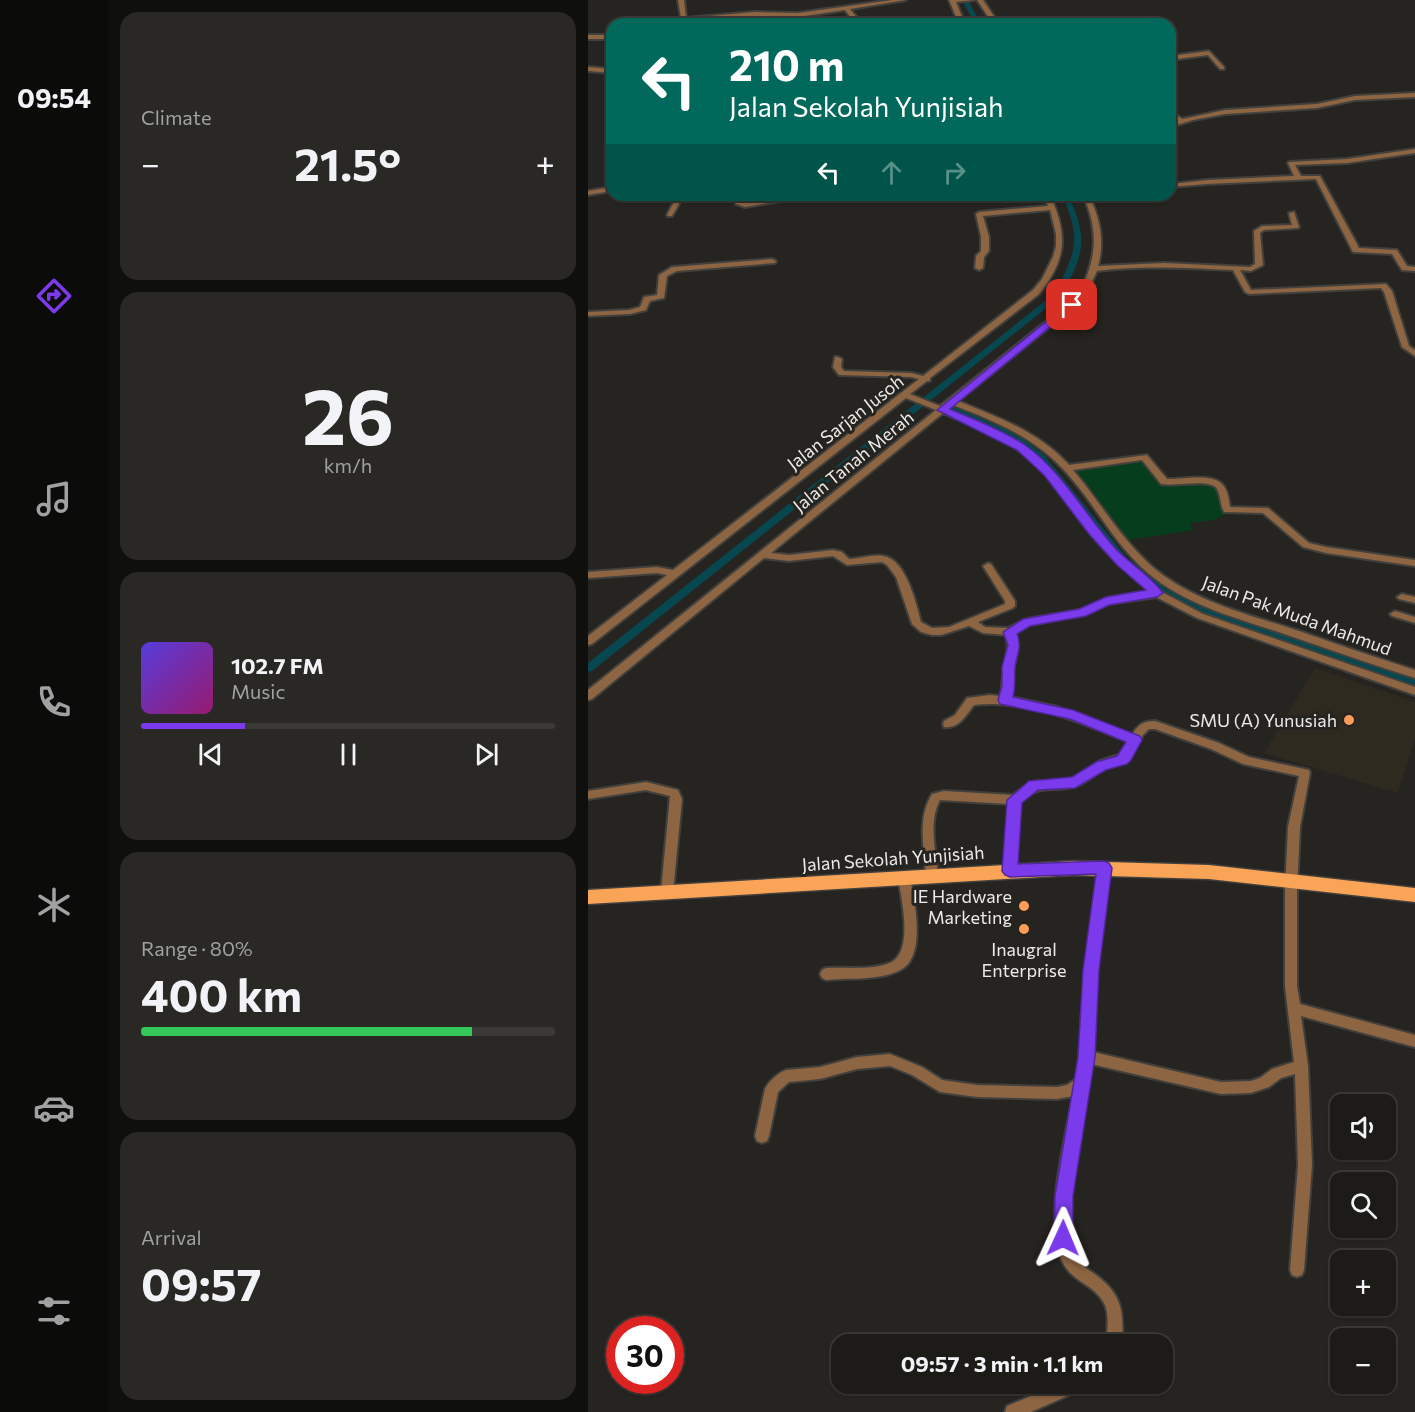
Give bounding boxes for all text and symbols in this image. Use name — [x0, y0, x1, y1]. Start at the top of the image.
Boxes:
text: 210 m — [729, 38, 844, 90]
icon: left — [630, 42, 708, 120]
text: 09:54 — [17, 81, 91, 114]
text: Jalan Sekolah Yunjisiah — [729, 90, 1004, 123]
text: Climate — [141, 105, 211, 129]
text: 21.5° — [294, 135, 401, 190]
text: − — [141, 142, 160, 183]
text: + — [536, 142, 555, 183]
icon: left — [812, 156, 845, 189]
icon: ahead — [875, 156, 908, 189]
icon: right — [938, 156, 971, 189]
icon: directions — [33, 275, 75, 317]
pin — [1046, 279, 1097, 330]
icon: arrive — [1055, 288, 1088, 321]
text: 26 — [302, 366, 394, 461]
street label: Jalan Sarjan Jusoh — [782, 370, 908, 474]
street label: Jalan Tanah Merah — [788, 406, 918, 516]
text: km/h — [324, 453, 372, 477]
icon: music — [33, 478, 75, 520]
street label: Jalan Pak Muda Mahmud — [1199, 571, 1395, 659]
text: 102.7 FM — [231, 652, 324, 679]
text: Music — [231, 679, 285, 703]
icon: phone — [33, 681, 75, 723]
place label: SMU (A) Yunusiah — [1190, 709, 1337, 731]
marker: SMU (A) Yunusiah — [1342, 713, 1356, 727]
icon: previous — [194, 738, 227, 771]
icon: pause — [332, 738, 365, 771]
icon: next — [470, 738, 503, 771]
street label: Jalan Sekolah Yunjisiah — [801, 841, 985, 875]
icon: climate — [33, 884, 75, 926]
place label: IE Hardware Marketing — [913, 885, 1012, 928]
marker: IE Hardware Marketing — [1017, 899, 1031, 913]
marker: Inaugral Enterprise — [1017, 922, 1031, 936]
text: Range · 80% — [141, 936, 253, 960]
place label: Inaugral Enterprise — [981, 938, 1067, 981]
text: 400 km — [141, 966, 302, 1021]
icon: car — [33, 1087, 75, 1129]
map controls — [1330, 1094, 1396, 1394]
button: sound — [1330, 1094, 1396, 1160]
button: search — [1330, 1172, 1396, 1238]
position arrow — [1031, 1206, 1095, 1270]
text: Arrival — [141, 1225, 202, 1249]
button: + — [1330, 1250, 1396, 1316]
text: 09:57 — [141, 1255, 262, 1310]
icon: filters — [33, 1290, 75, 1332]
speed limit sign: 30 — [606, 1316, 684, 1394]
button: − — [1330, 1328, 1396, 1394]
text: 09:57 · 3 min · 1.1 km — [901, 1350, 1103, 1377]

